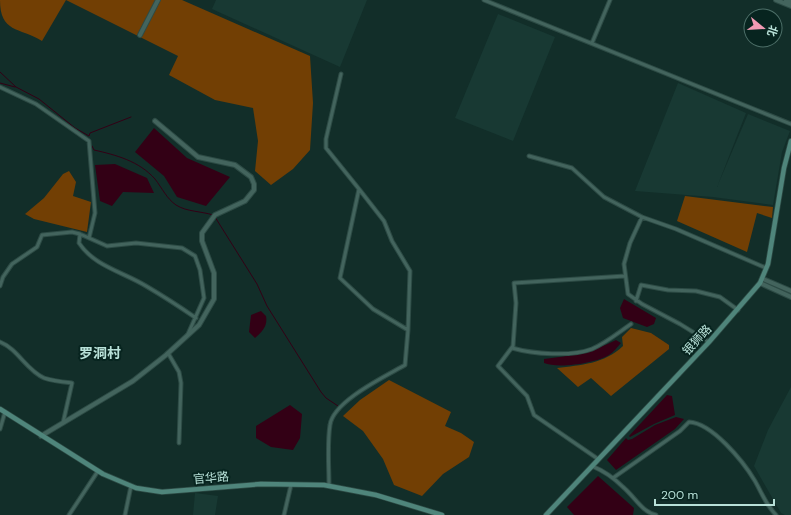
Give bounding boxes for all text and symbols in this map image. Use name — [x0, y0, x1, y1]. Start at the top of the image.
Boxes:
north arrow — [743, 8, 783, 48]
text: 北 — [764, 24, 781, 38]
street label: 银狮路 — [679, 321, 715, 359]
district label: 罗洞村 — [79, 344, 121, 362]
street label: 官华路 — [192, 468, 230, 488]
scale bar — [655, 481, 774, 507]
text: 200 m — [661, 487, 698, 503]

